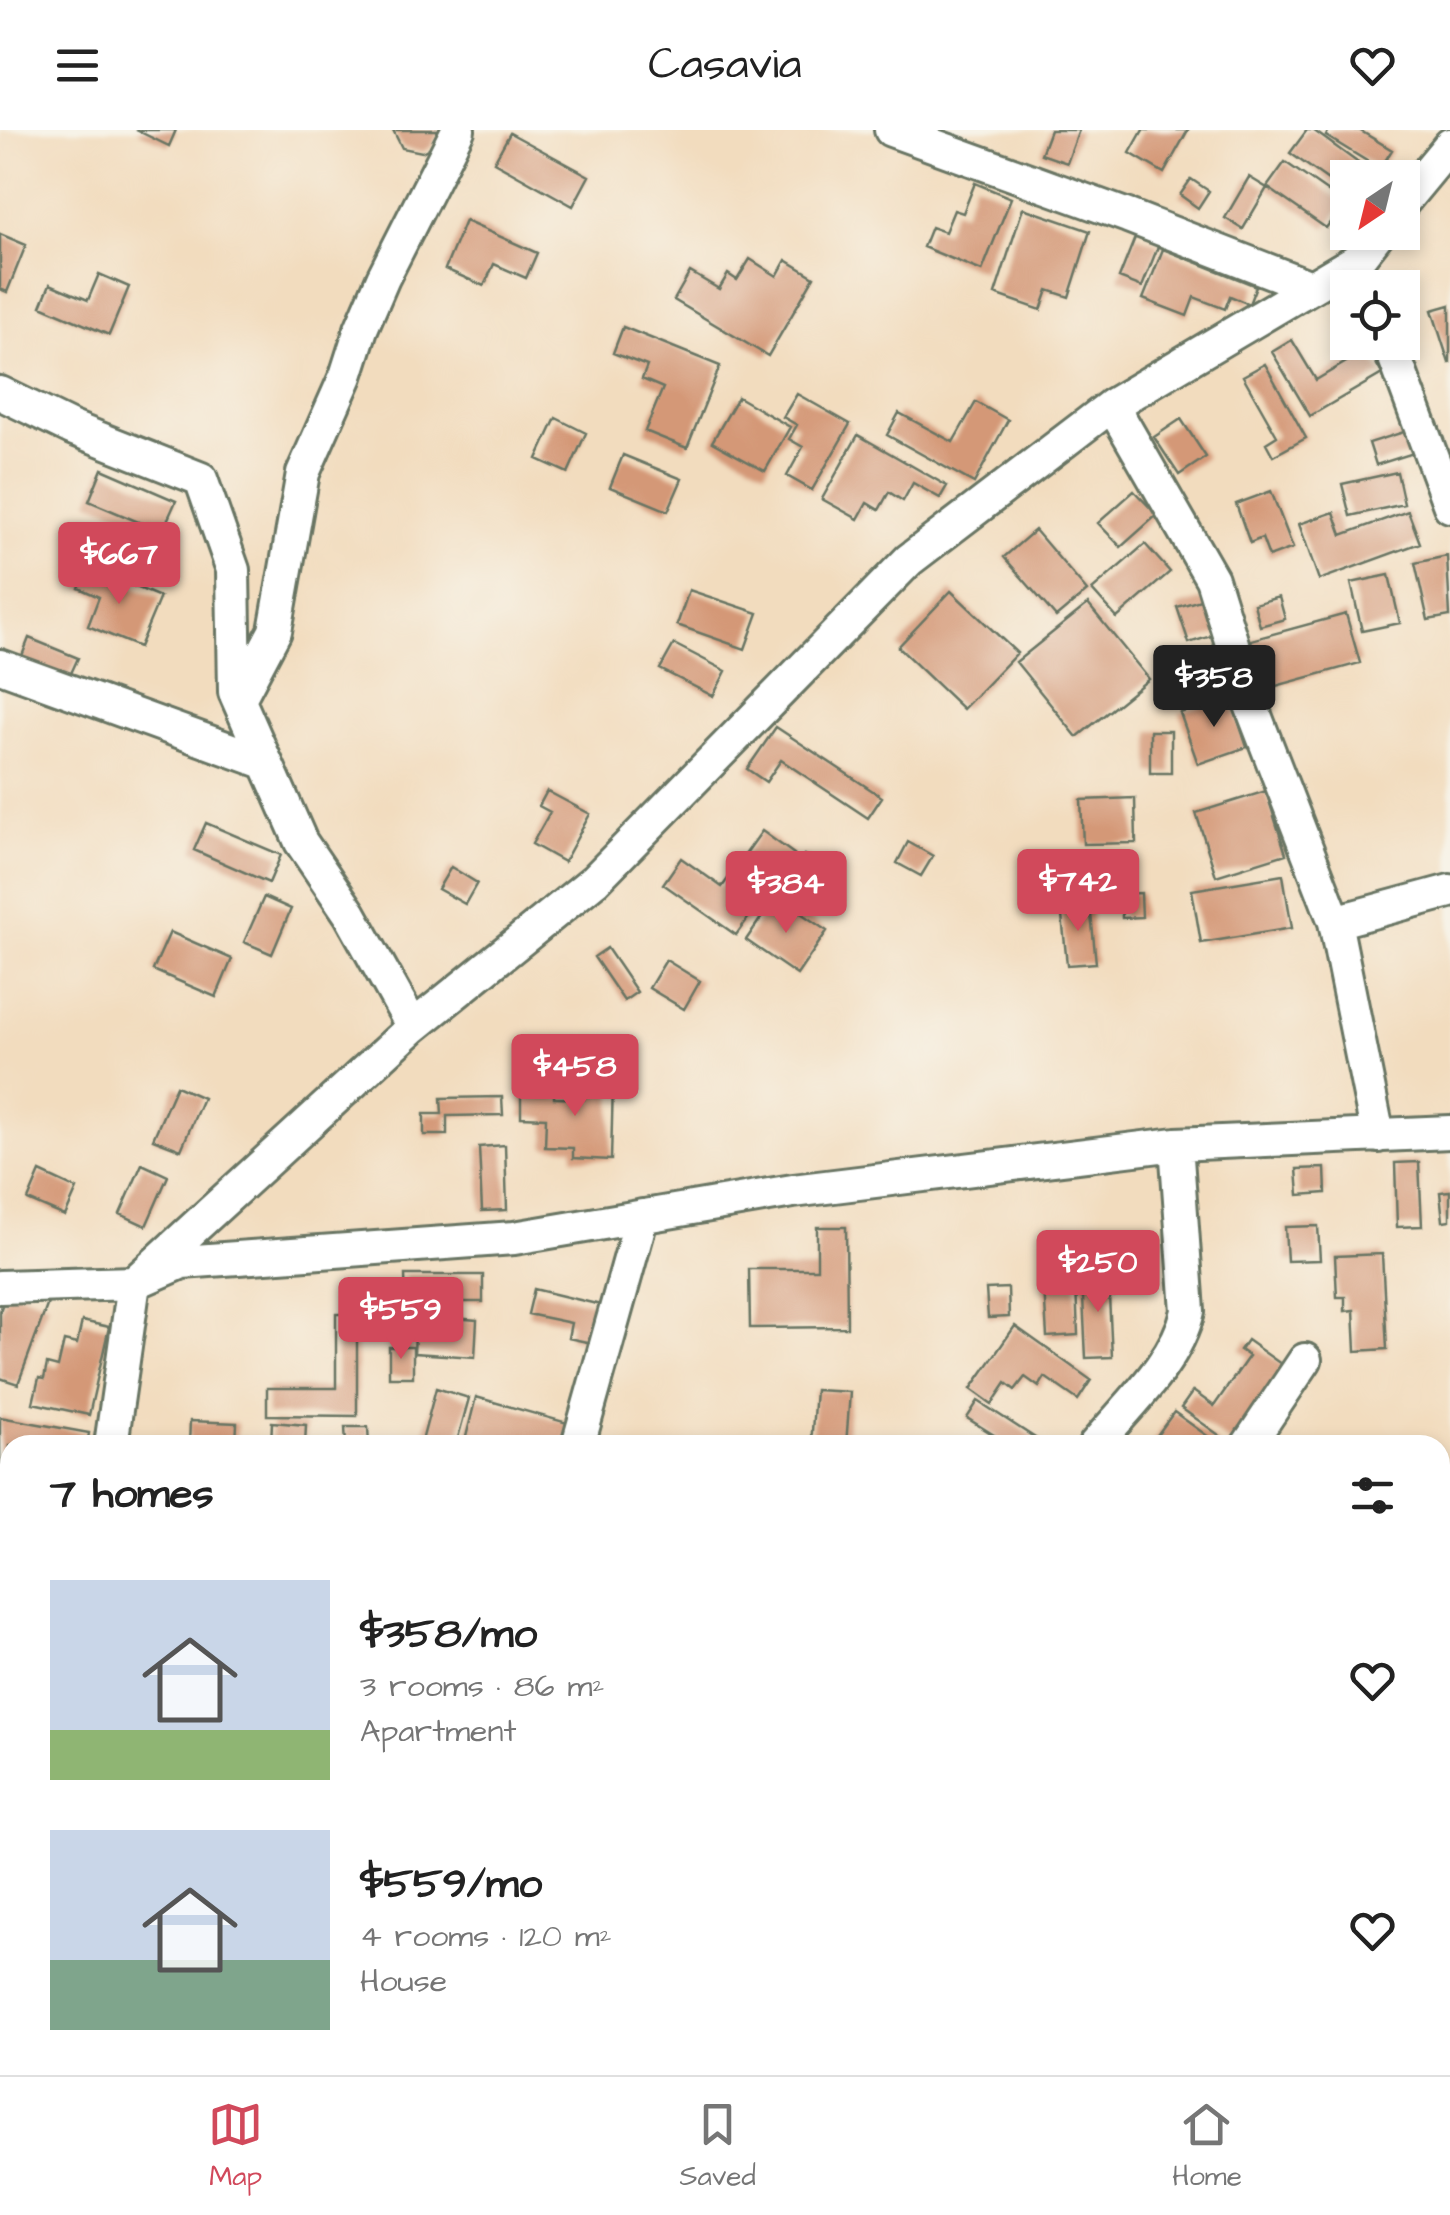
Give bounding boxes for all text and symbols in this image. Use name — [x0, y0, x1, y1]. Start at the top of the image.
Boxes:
text: Casavia — [648, 34, 802, 96]
icon: menu — [50, 38, 105, 93]
icon: heart — [1345, 38, 1400, 93]
north arrow — [1330, 160, 1420, 250]
map controls — [1330, 160, 1420, 360]
button: locate — [1330, 270, 1420, 360]
pin: $667 — [60, 522, 178, 607]
text: $667 — [80, 532, 158, 577]
pin: $358 — [1155, 645, 1273, 730]
text: $358 — [1175, 655, 1253, 700]
pin: $742 — [1019, 849, 1137, 934]
pin: $384 — [727, 851, 845, 936]
text: $742 — [1039, 859, 1117, 904]
text: $384 — [748, 861, 824, 906]
pin: $458 — [516, 1034, 634, 1119]
text: $458 — [534, 1044, 617, 1089]
pin: $250 — [1039, 1230, 1157, 1315]
text: $250 — [1059, 1240, 1137, 1285]
pin: $559 — [342, 1277, 460, 1362]
text: $559 — [360, 1287, 442, 1332]
text: 7 homes — [50, 1466, 214, 1524]
icon: filters — [1345, 1468, 1400, 1523]
text: $358/mo — [360, 1606, 537, 1664]
icon: home — [130, 1620, 250, 1740]
icon: heart — [1345, 1653, 1400, 1708]
text: 3 rooms · 86 m² — [360, 1664, 604, 1709]
text: Apartment — [360, 1709, 516, 1754]
text: $559/mo — [360, 1856, 542, 1914]
icon: home — [130, 1870, 250, 1990]
icon: heart — [1345, 1903, 1400, 1958]
text: 4 rooms · 120 m² — [360, 1914, 612, 1959]
text: House — [360, 1959, 447, 2004]
tab: Map — [208, 2097, 263, 2196]
tab: Saved — [680, 2097, 756, 2196]
tab: Home — [1172, 2097, 1242, 2196]

